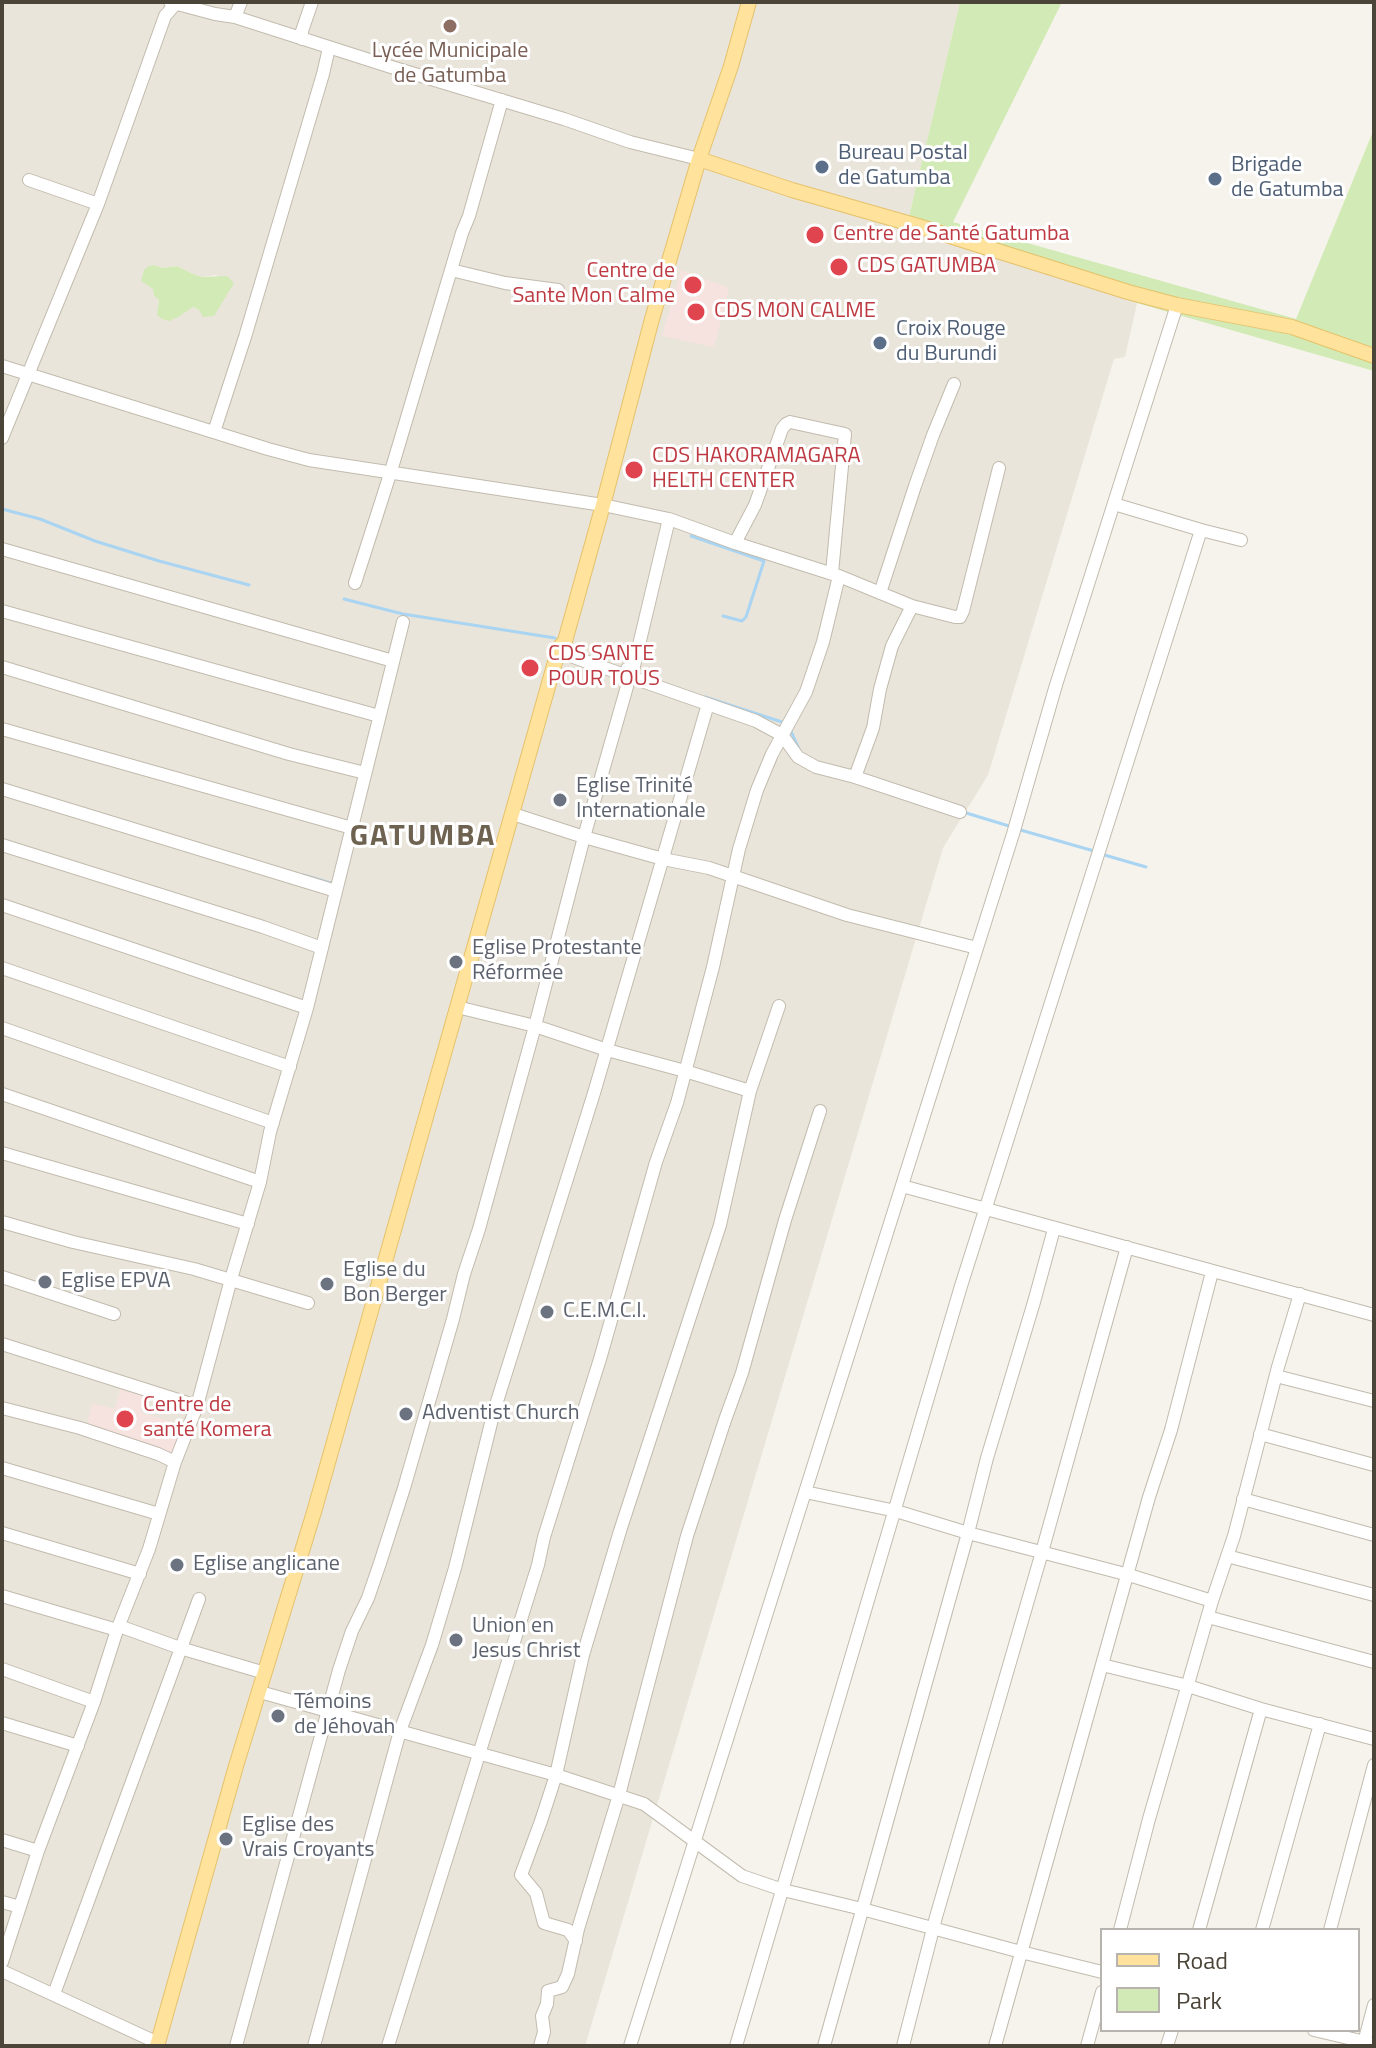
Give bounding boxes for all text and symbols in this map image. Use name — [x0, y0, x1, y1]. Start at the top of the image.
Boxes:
marker: Lycée Municipale de Gatumba — [441, 17, 459, 35]
place label: Lycée Municipale de Gatumba — [372, 39, 528, 90]
place label: Bureau Postal de Gatumba — [838, 141, 968, 192]
place label: Brigade de Gatumba — [1231, 153, 1344, 204]
marker: Bureau Postal de Gatumba — [813, 158, 831, 176]
marker: Brigade de Gatumba — [1206, 170, 1224, 188]
place label: Centre de Santé Gatumba — [833, 222, 1070, 248]
marker: Centre de Santé Gatumba — [804, 224, 826, 246]
place label: CDS GATUMBA — [857, 254, 996, 280]
marker: CDS GATUMBA — [828, 256, 850, 278]
place label: Centre de Sante Mon Calme — [512, 259, 675, 310]
marker: Centre de Sante Mon Calme — [682, 274, 704, 296]
place label: CDS MON CALME — [714, 299, 876, 325]
marker: CDS MON CALME — [685, 301, 707, 323]
place label: Croix Rouge du Burundi — [896, 317, 1006, 368]
marker: Croix Rouge du Burundi — [871, 334, 889, 352]
place label: CDS HAKORAMAGARA HELTH CENTER — [652, 444, 861, 496]
marker: CDS HAKORAMAGARA HELTH CENTER — [623, 459, 645, 481]
place label: CDS SANTE POUR TOUS — [548, 642, 660, 694]
marker: CDS SANTE POUR TOUS — [519, 657, 541, 679]
place label: Eglise Trinité Internationale — [576, 774, 706, 826]
marker: Eglise Trinité Internationale — [551, 791, 569, 809]
district label: GATUMBA — [350, 820, 496, 856]
place label: Eglise Protestante Réformée — [472, 936, 642, 988]
marker: Eglise Protestante Réformée — [447, 953, 465, 971]
place label: Eglise du Bon Berger — [343, 1258, 447, 1310]
place label: Eglise EPVA — [61, 1269, 171, 1295]
marker: Eglise EPVA — [36, 1273, 54, 1291]
marker: Eglise du Bon Berger — [318, 1275, 336, 1293]
place label: C.E.M.C.I. — [563, 1299, 647, 1325]
marker: C.E.M.C.I. — [538, 1303, 556, 1321]
place label: Centre de santé Komera — [143, 1393, 272, 1444]
place label: Adventist Church — [422, 1401, 579, 1427]
marker: Adventist Church — [397, 1405, 415, 1423]
marker: Centre de santé Komera — [114, 1408, 136, 1430]
place label: Eglise anglicane — [193, 1552, 340, 1578]
marker: Eglise anglicane — [168, 1556, 186, 1574]
place label: Union en Jesus Christ — [472, 1614, 581, 1666]
marker: Union en Jesus Christ — [447, 1631, 465, 1649]
place label: Témoins de Jéhovah — [294, 1690, 395, 1742]
marker: Témoins de Jéhovah — [269, 1707, 287, 1725]
place label: Eglise des Vrais Croyants — [242, 1813, 375, 1864]
marker: Eglise des Vrais Croyants — [217, 1830, 235, 1848]
legend — [1100, 1928, 1360, 2032]
text: Road — [1176, 1942, 1228, 1978]
text: Park — [1176, 1982, 1222, 2018]

